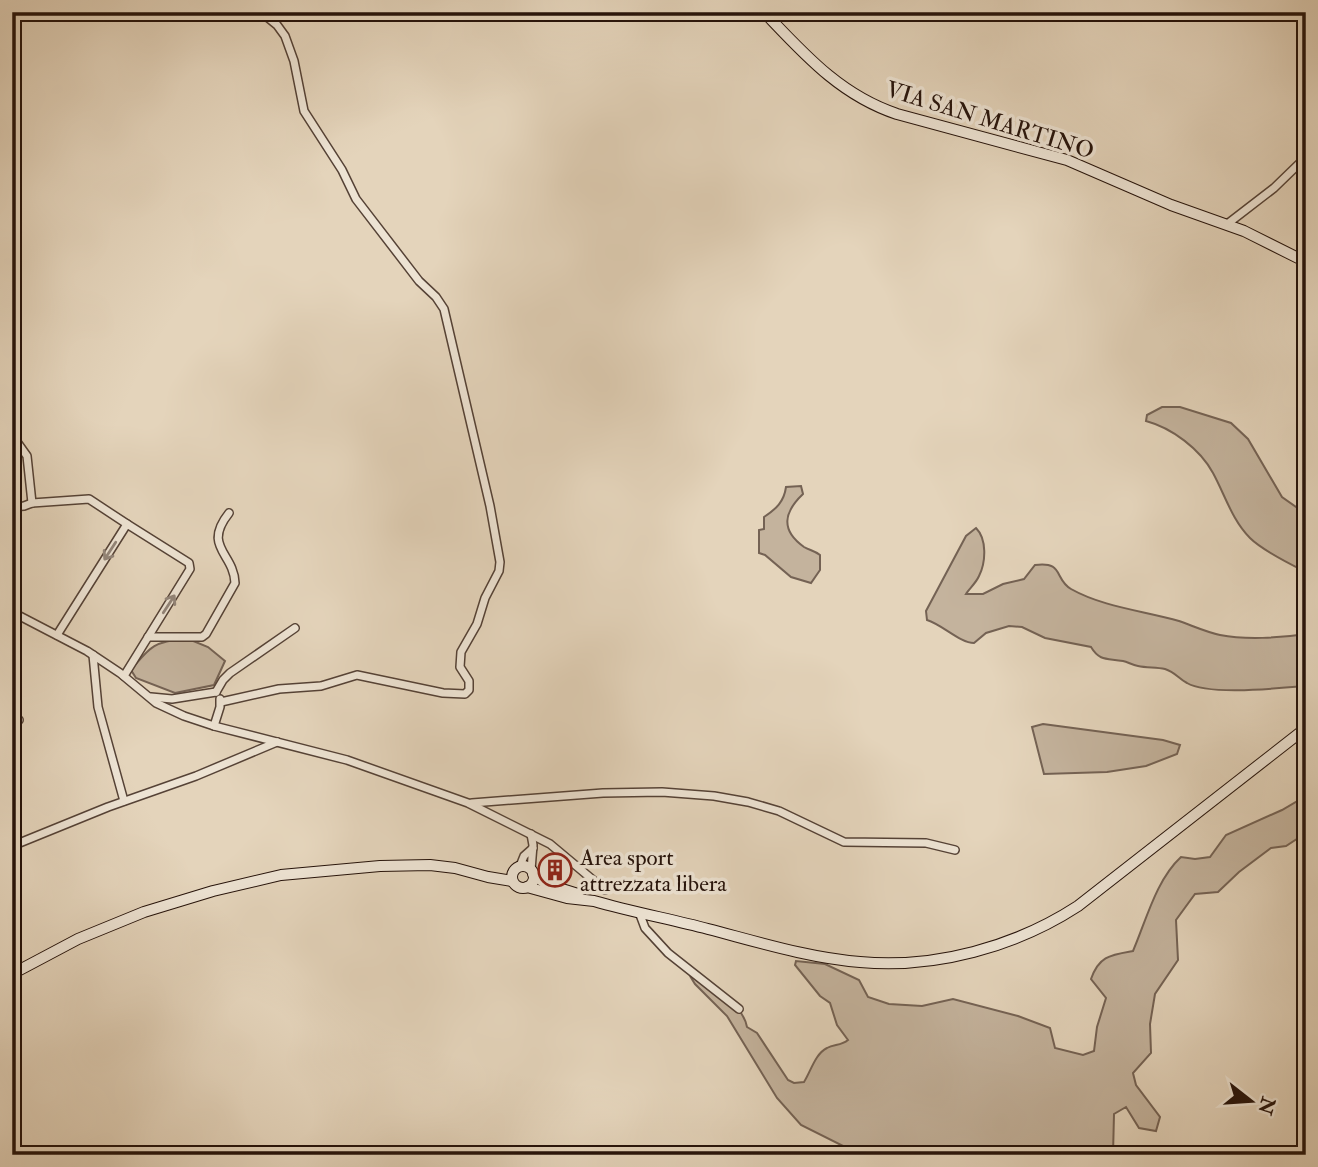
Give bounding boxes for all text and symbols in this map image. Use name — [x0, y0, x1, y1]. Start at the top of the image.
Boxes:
street label: VIA SAN MARTINO — [882, 75, 1098, 165]
one-way arrow — [102, 540, 116, 560]
one-way arrow — [162, 595, 176, 615]
place label: Area sport attrezzata libera — [579, 843, 727, 898]
building icon: Area sport attrezzata libera — [536, 851, 574, 889]
north arrow — [1216, 1066, 1286, 1136]
text: N — [1252, 1093, 1281, 1118]

